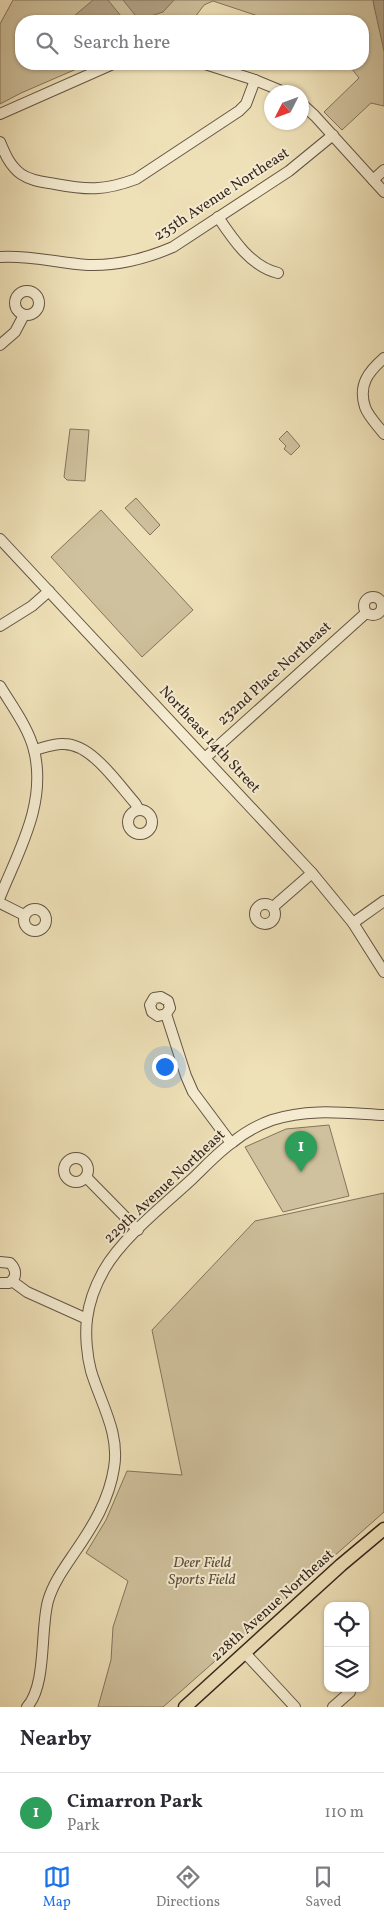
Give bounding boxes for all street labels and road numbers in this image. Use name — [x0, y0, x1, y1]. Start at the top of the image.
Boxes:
street label: 235th Avenue Northeast — [150, 143, 294, 247]
street label: 232nd Place Northeast — [213, 617, 337, 731]
street label: Northeast 14th Street — [154, 682, 264, 798]
street label: 229th Avenue Northeast — [100, 1125, 230, 1249]
street label: 228th Avenue Northeast — [207, 1545, 339, 1667]

